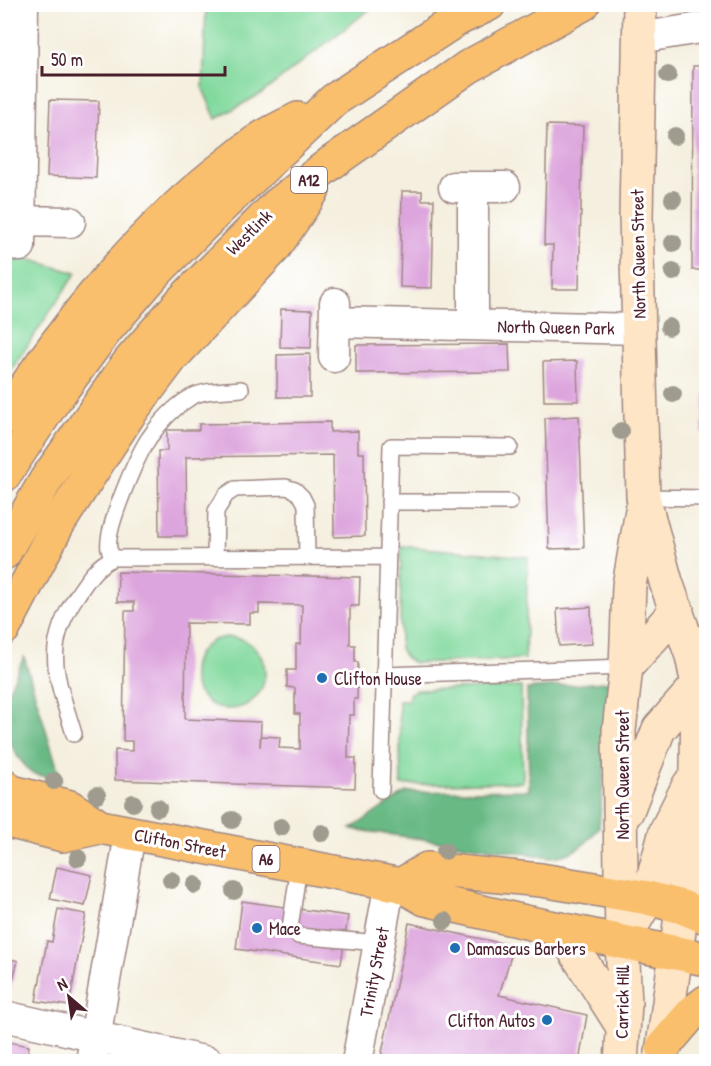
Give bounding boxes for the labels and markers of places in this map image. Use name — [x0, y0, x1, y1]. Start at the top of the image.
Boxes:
place label: Clifton House — [334, 666, 422, 691]
marker: Clifton House — [315, 671, 329, 685]
place label: Mace — [269, 916, 301, 941]
marker: Mace — [250, 921, 264, 935]
place label: Damascus Barbers — [467, 936, 586, 961]
marker: Damascus Barbers — [448, 941, 462, 955]
place label: Clifton Autos — [448, 1008, 535, 1033]
marker: Clifton Autos — [540, 1013, 554, 1027]

